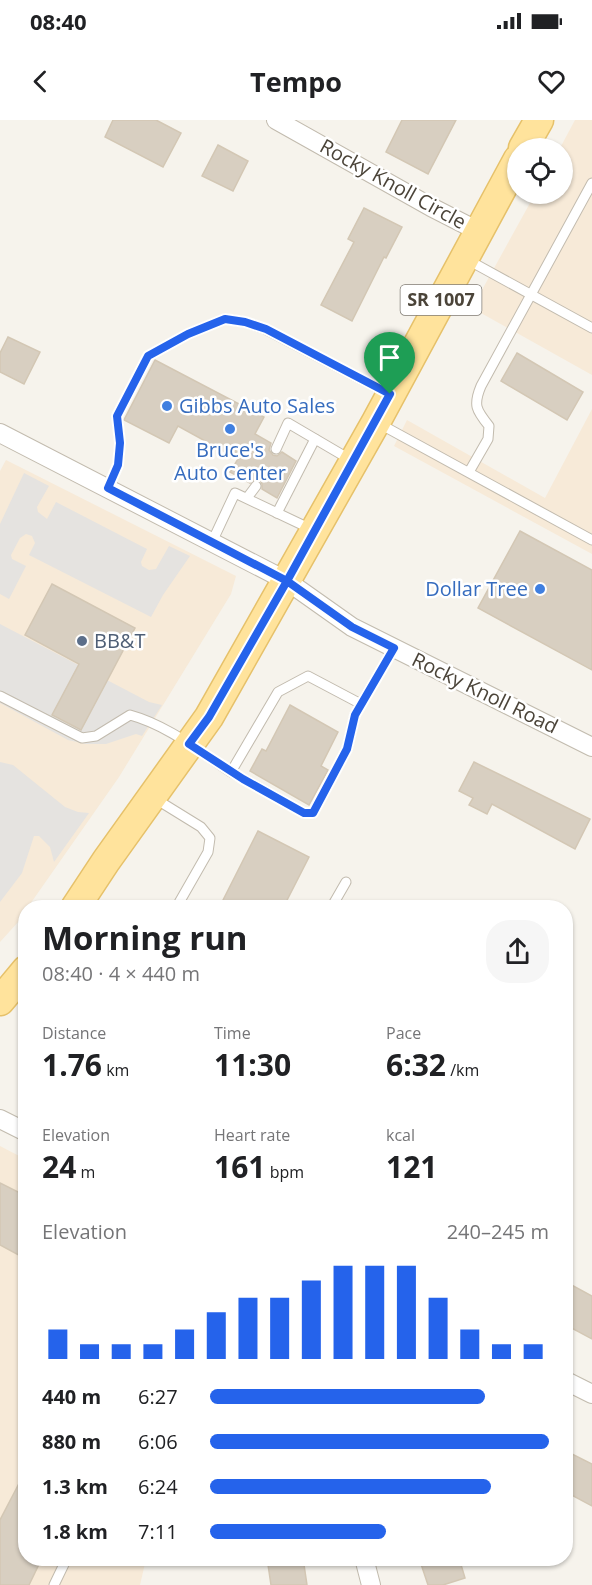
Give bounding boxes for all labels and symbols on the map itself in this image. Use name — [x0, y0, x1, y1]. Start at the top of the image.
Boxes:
street label: Rocky Knoll Circle — [315, 132, 471, 235]
road number: SR 1007 — [400, 285, 482, 315]
pin — [364, 332, 415, 394]
place label: Gibbs Auto Sales — [179, 392, 335, 419]
marker: Gibbs Auto Sales — [160, 399, 174, 413]
marker: Bruce's Auto Center — [223, 422, 237, 436]
place label: Bruce's Auto Center — [174, 436, 286, 486]
place label: Dollar Tree — [425, 575, 528, 602]
marker: Dollar Tree — [533, 582, 547, 596]
place label: BB&T — [94, 627, 145, 654]
marker: BB&T — [75, 634, 89, 648]
street label: Rocky Knoll Road — [408, 646, 563, 740]

